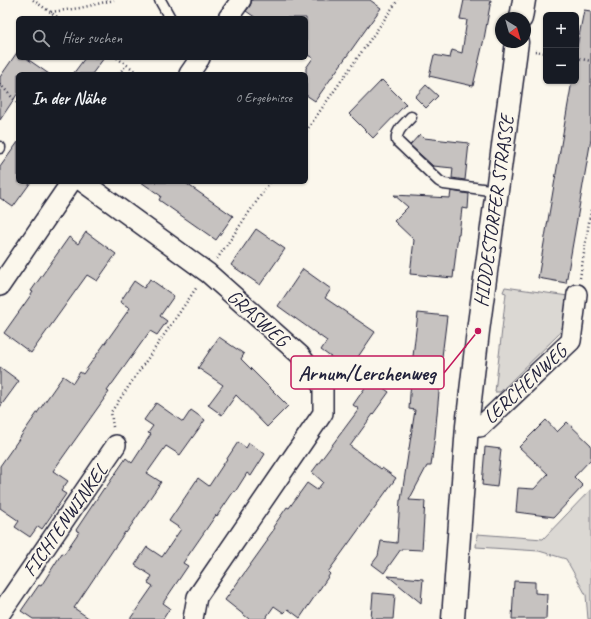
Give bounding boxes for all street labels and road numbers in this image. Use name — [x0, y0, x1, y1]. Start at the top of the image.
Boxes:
street label: HIDDESTORFER STRASSE — [468, 110, 520, 309]
street label: GRASWEG — [222, 284, 296, 354]
street label: LERCHENWEG — [478, 337, 574, 429]
street label: FICHTENWINKEL — [17, 458, 113, 581]

